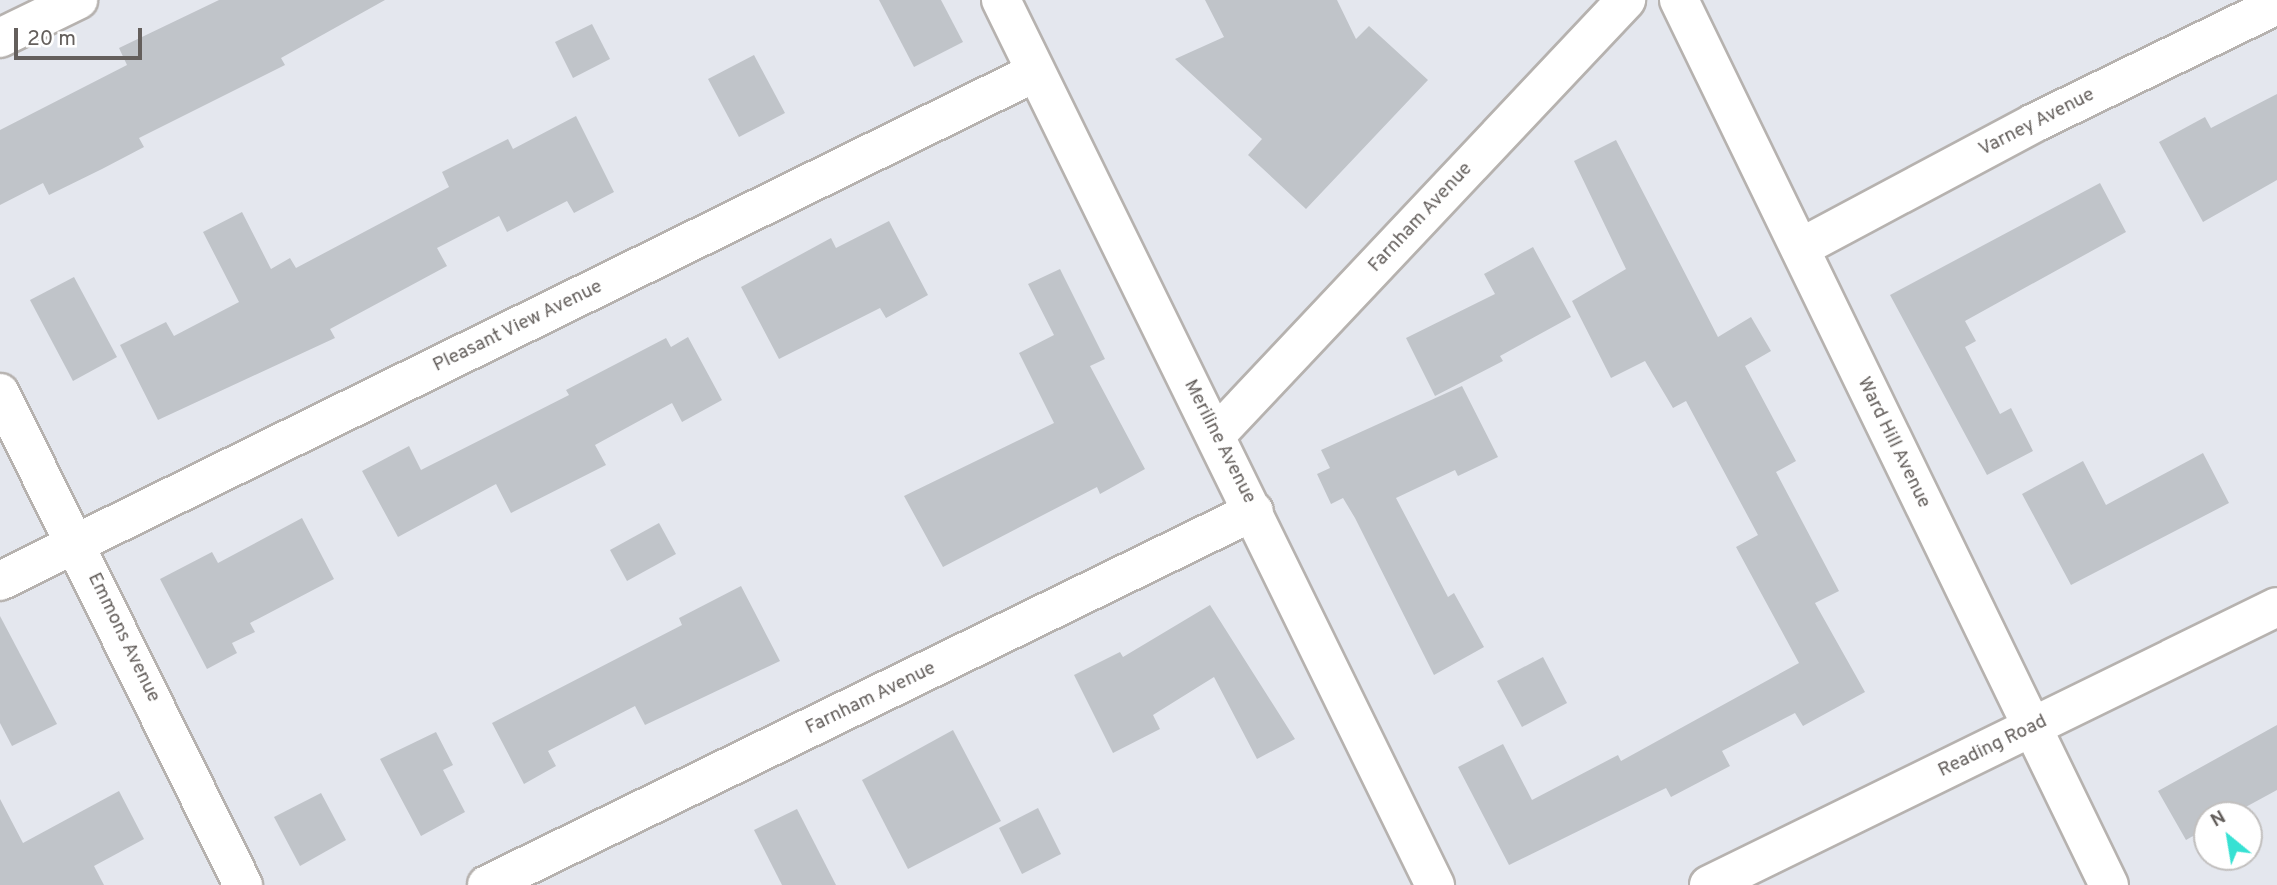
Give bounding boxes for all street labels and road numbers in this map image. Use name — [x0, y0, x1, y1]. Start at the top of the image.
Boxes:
street label: Varney Avenue — [1975, 84, 2099, 162]
street label: Farnham Avenue — [1364, 158, 1478, 278]
street label: Pleasant View Avenue — [429, 276, 607, 378]
street label: Ward Hill Avenue — [1851, 373, 1935, 513]
street label: Meriline Avenue — [1178, 376, 1260, 508]
street label: Emmons Avenue — [82, 569, 164, 707]
street label: Farnham Avenue — [802, 658, 940, 740]
street label: Reading Road — [1935, 711, 2051, 783]

